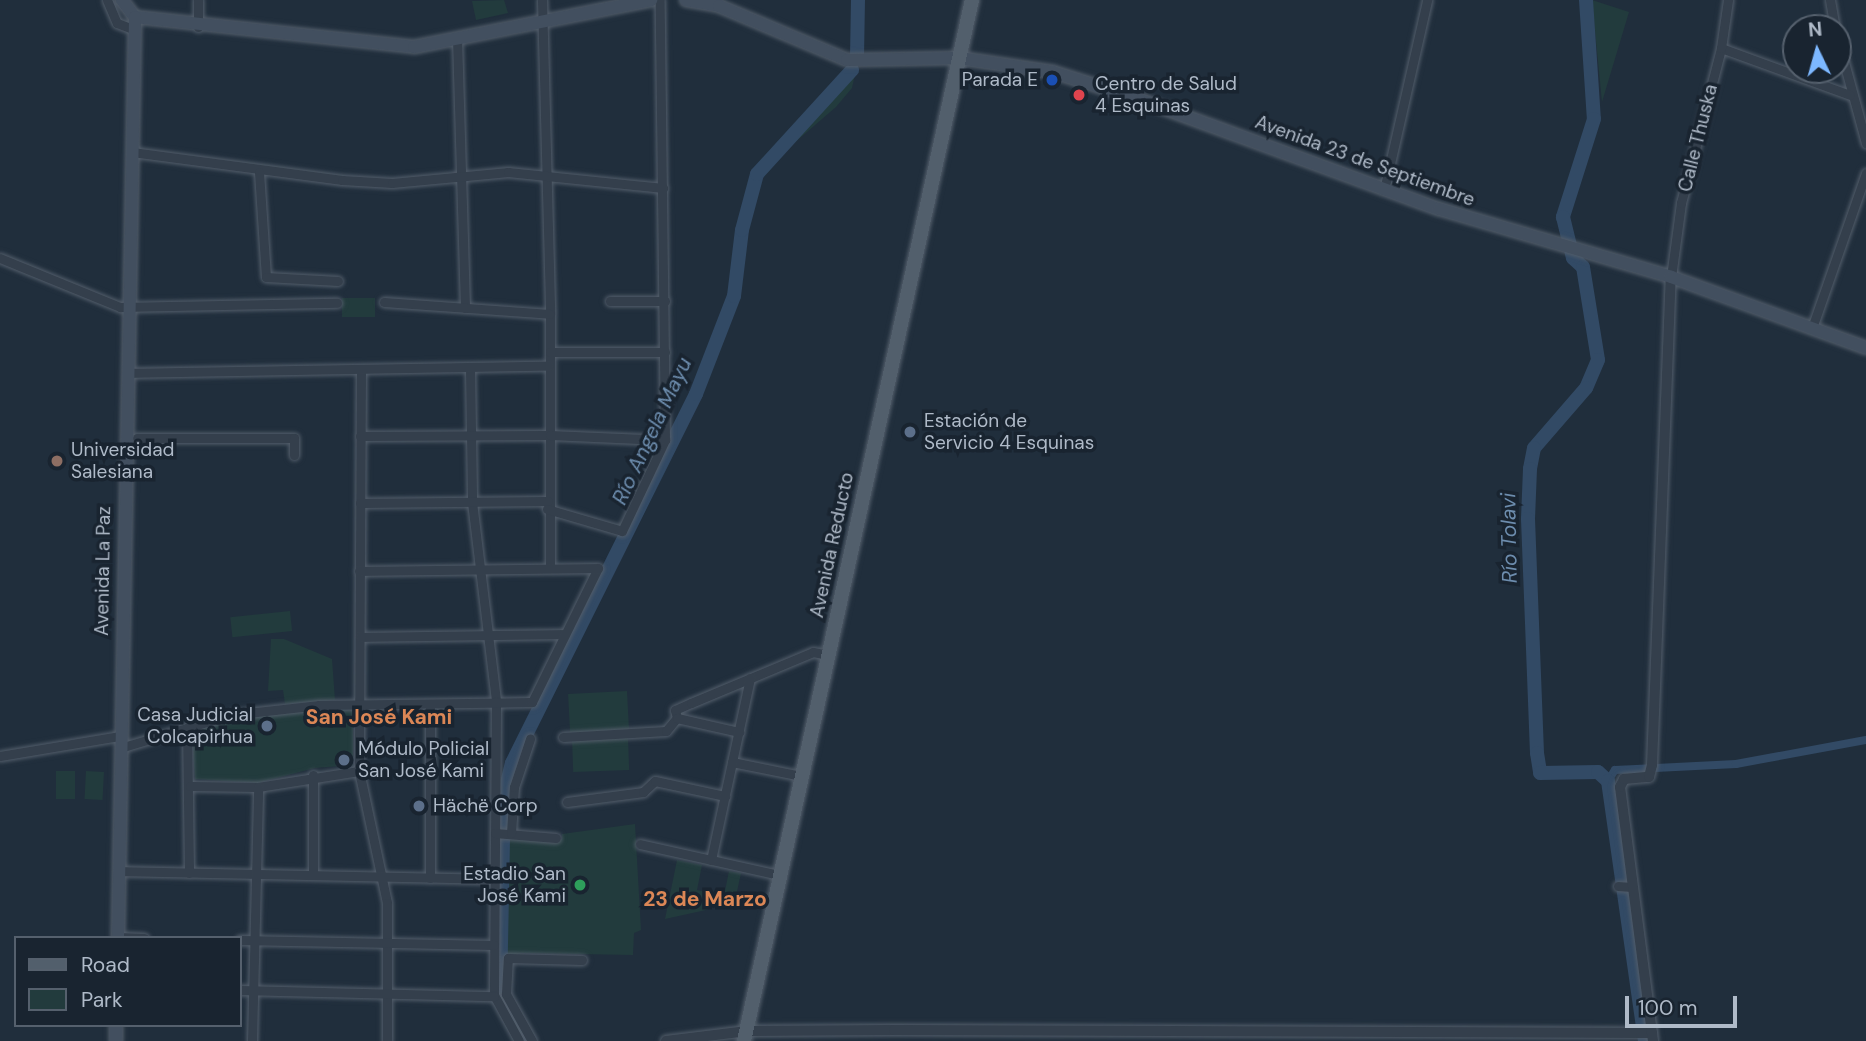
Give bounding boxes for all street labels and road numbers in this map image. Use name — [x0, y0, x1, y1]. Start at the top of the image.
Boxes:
street label: Calle Thuska — [1674, 82, 1722, 194]
street label: Avenida 23 de Septiembre — [1252, 111, 1478, 211]
street label: Avenida Reducto — [805, 470, 859, 620]
street label: Avenida La Paz — [90, 506, 116, 636]

